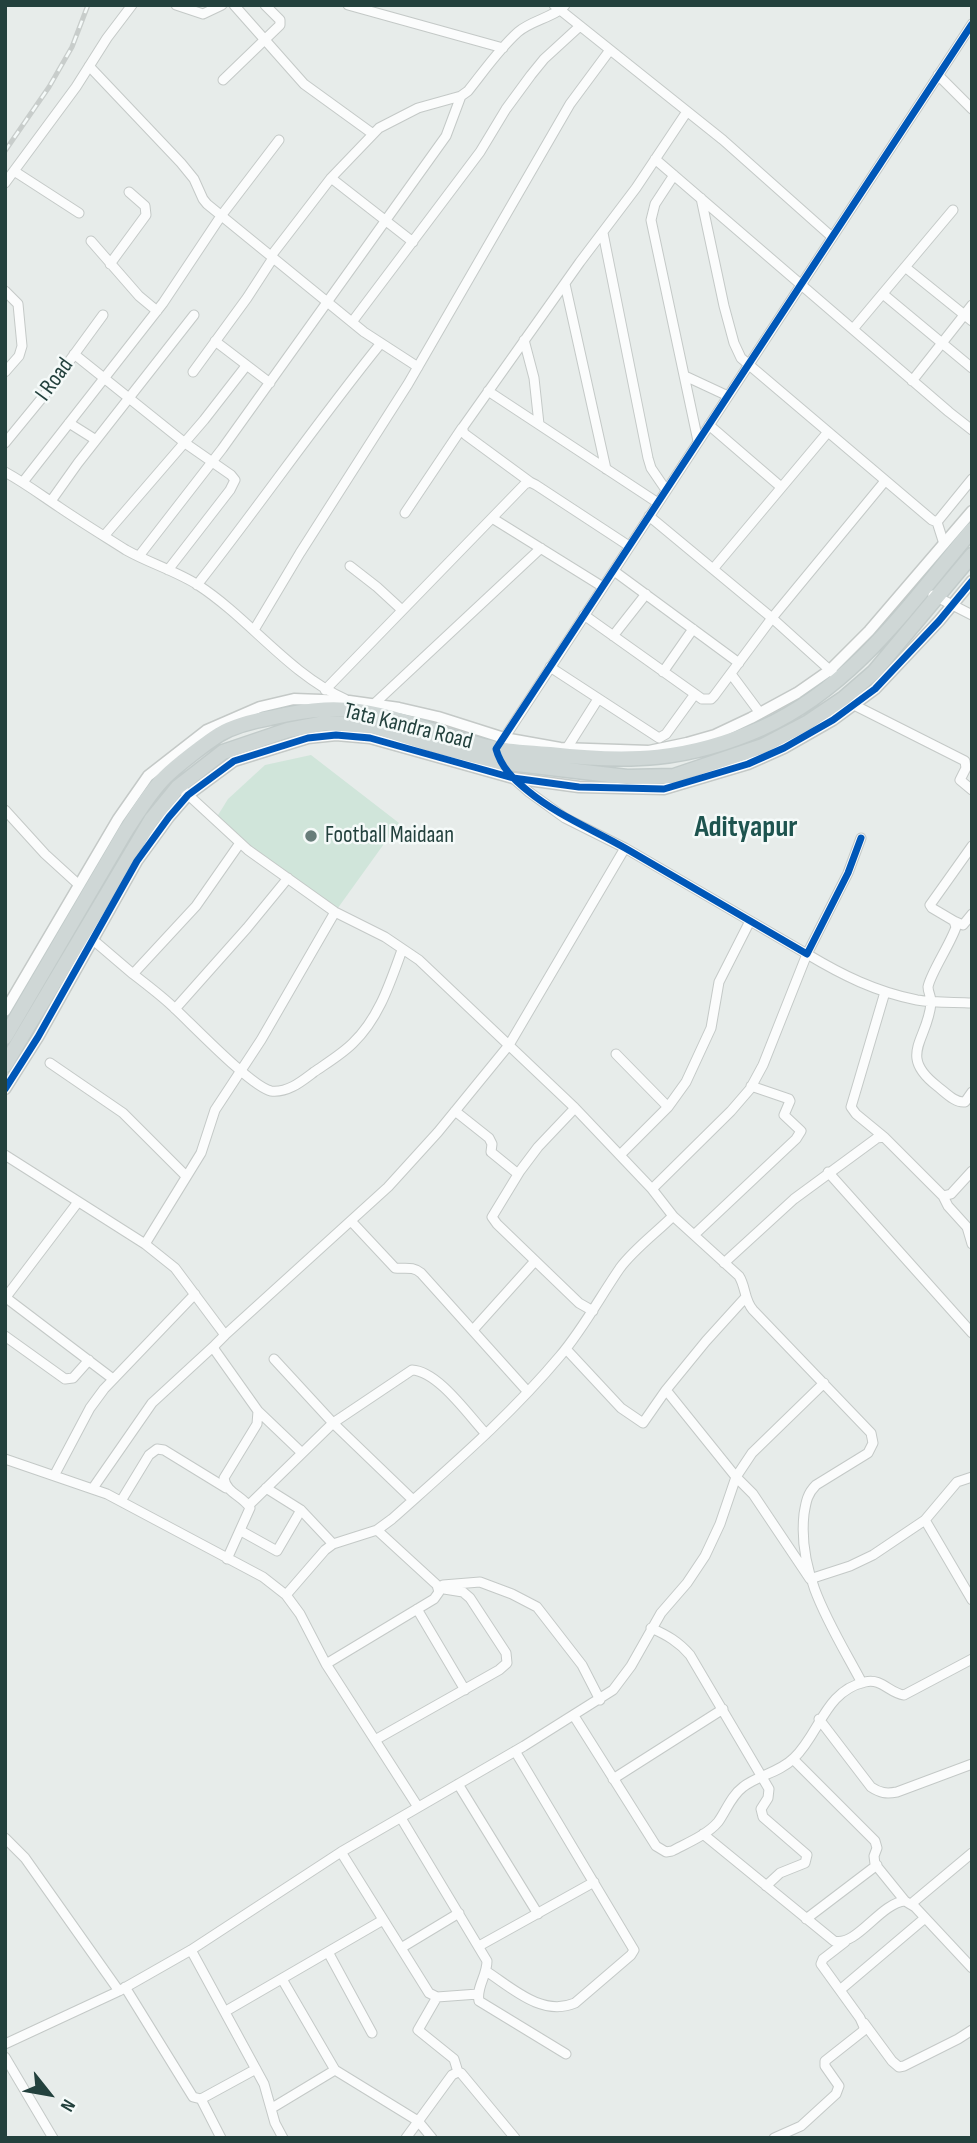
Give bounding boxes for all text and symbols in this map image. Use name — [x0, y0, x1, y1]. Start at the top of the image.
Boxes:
street label: I Road — [30, 353, 80, 407]
street label: Tata Kandra Road — [341, 698, 475, 756]
district label: Adityapur — [694, 810, 798, 846]
place label: Football Maidaan — [325, 822, 454, 850]
marker: Football Maidaan — [303, 828, 319, 844]
north arrow — [14, 2059, 84, 2129]
text: N — [55, 2095, 80, 2115]

